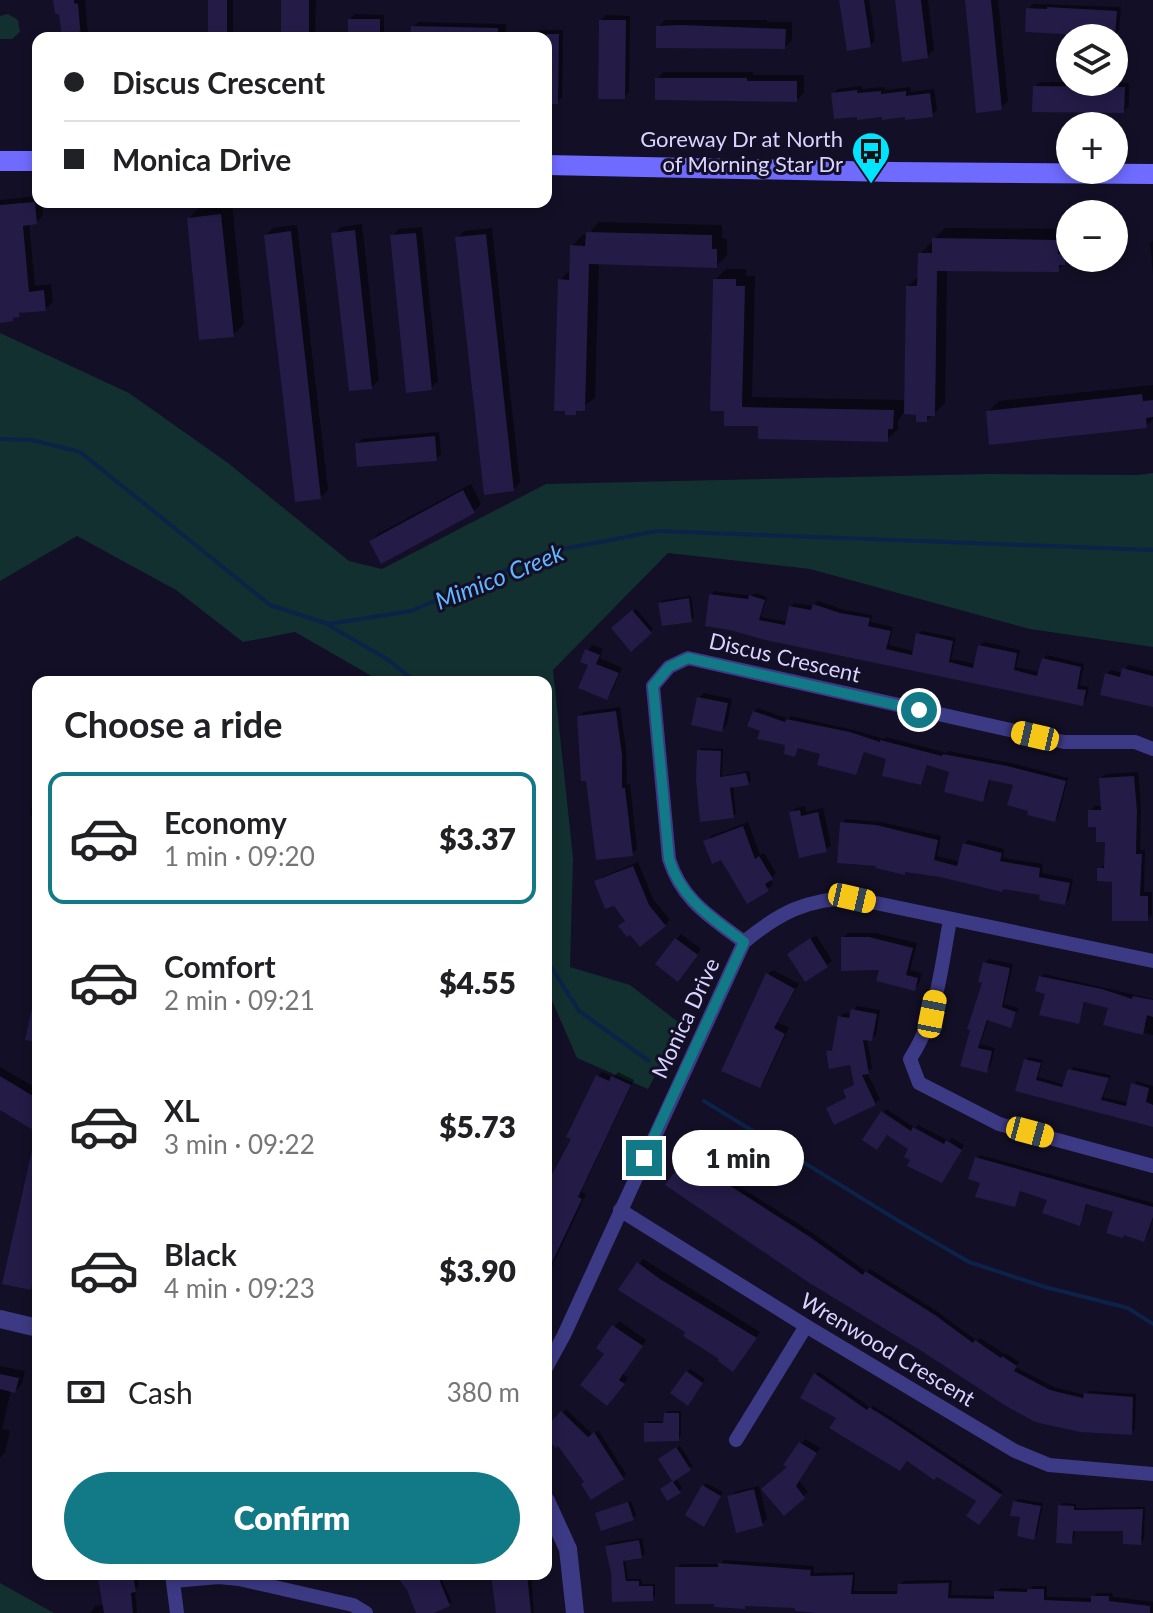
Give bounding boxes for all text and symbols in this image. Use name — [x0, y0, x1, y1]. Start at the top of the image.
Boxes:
map controls — [1056, 24, 1128, 272]
button: layers — [1056, 24, 1128, 96]
text: Discus Crescent — [112, 64, 325, 100]
button: + — [1056, 112, 1128, 184]
place label: Goreway Dr at North of Morning Star Dr — [640, 125, 843, 177]
bus stop icon: Goreway Dr at North of Morning Star Dr — [850, 130, 892, 185]
text: Monica Drive — [112, 141, 291, 177]
button: − — [1056, 200, 1128, 272]
water label: Mimico Creek — [430, 537, 568, 615]
street label: Discus Crescent — [707, 626, 863, 688]
route start — [901, 692, 937, 728]
text: Choose a ride — [64, 702, 283, 746]
car — [1009, 719, 1061, 753]
icon: car — [68, 802, 140, 874]
text: Economy — [164, 804, 287, 840]
text: $3.37 — [439, 820, 516, 856]
text: 1 min · 09:20 — [164, 840, 315, 872]
car — [826, 881, 878, 915]
icon: car — [68, 946, 140, 1018]
text: Comfort — [164, 948, 276, 984]
street label: Monica Drive — [645, 954, 725, 1082]
text: $4.55 — [439, 964, 516, 1000]
text: 2 min · 09:21 — [164, 984, 315, 1016]
car — [916, 988, 948, 1040]
icon: car — [68, 1090, 140, 1162]
text: XL — [164, 1092, 200, 1128]
text: $5.73 — [439, 1108, 516, 1144]
car — [1004, 1114, 1056, 1150]
text: 3 min · 09:22 — [164, 1128, 315, 1160]
callout: 1 min — [672, 1130, 804, 1186]
route end — [626, 1140, 662, 1176]
text: 1 min — [706, 1142, 770, 1174]
icon: car — [68, 1234, 140, 1306]
text: Black — [164, 1236, 237, 1272]
text: $3.90 — [439, 1252, 516, 1288]
text: 4 min · 09:23 — [164, 1272, 315, 1304]
street label: Wrenwood Crescent — [796, 1286, 980, 1412]
icon: cash — [64, 1370, 108, 1414]
text: Cash — [128, 1374, 193, 1410]
text: 380 m — [447, 1376, 520, 1408]
button: Confirm — [64, 1472, 520, 1564]

